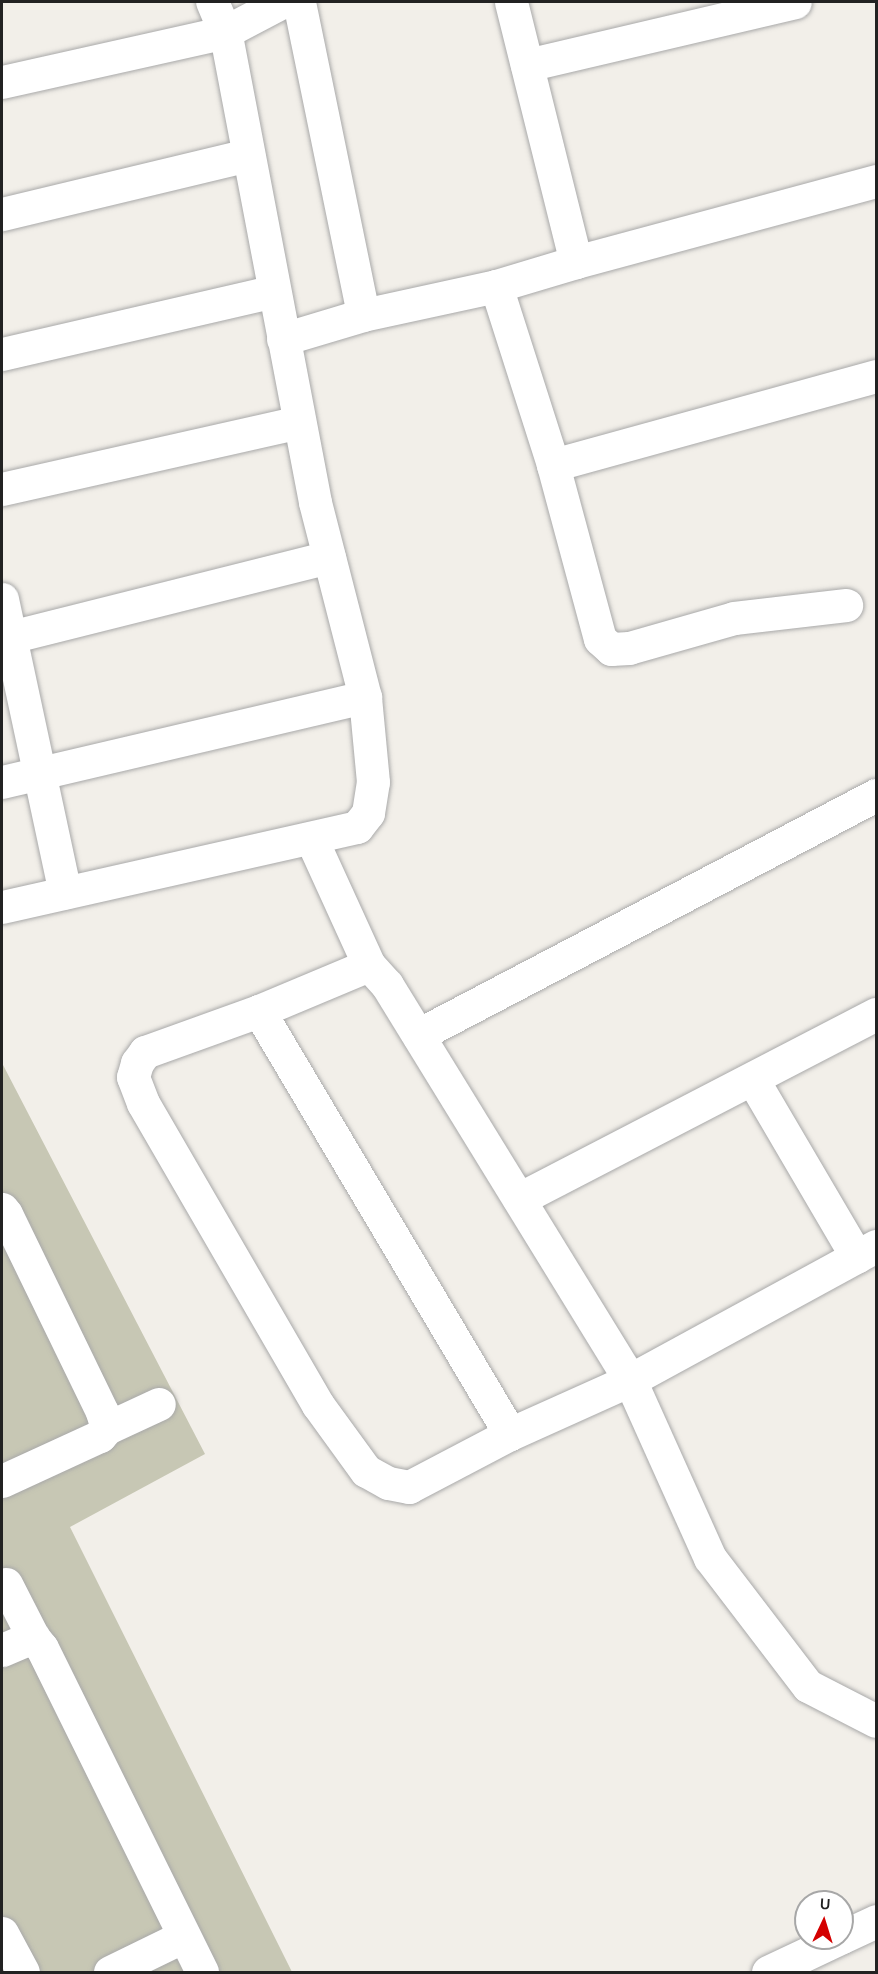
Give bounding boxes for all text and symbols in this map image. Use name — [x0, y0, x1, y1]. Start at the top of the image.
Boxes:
north arrow — [794, 1890, 854, 1950]
text: U — [819, 1894, 831, 1913]

